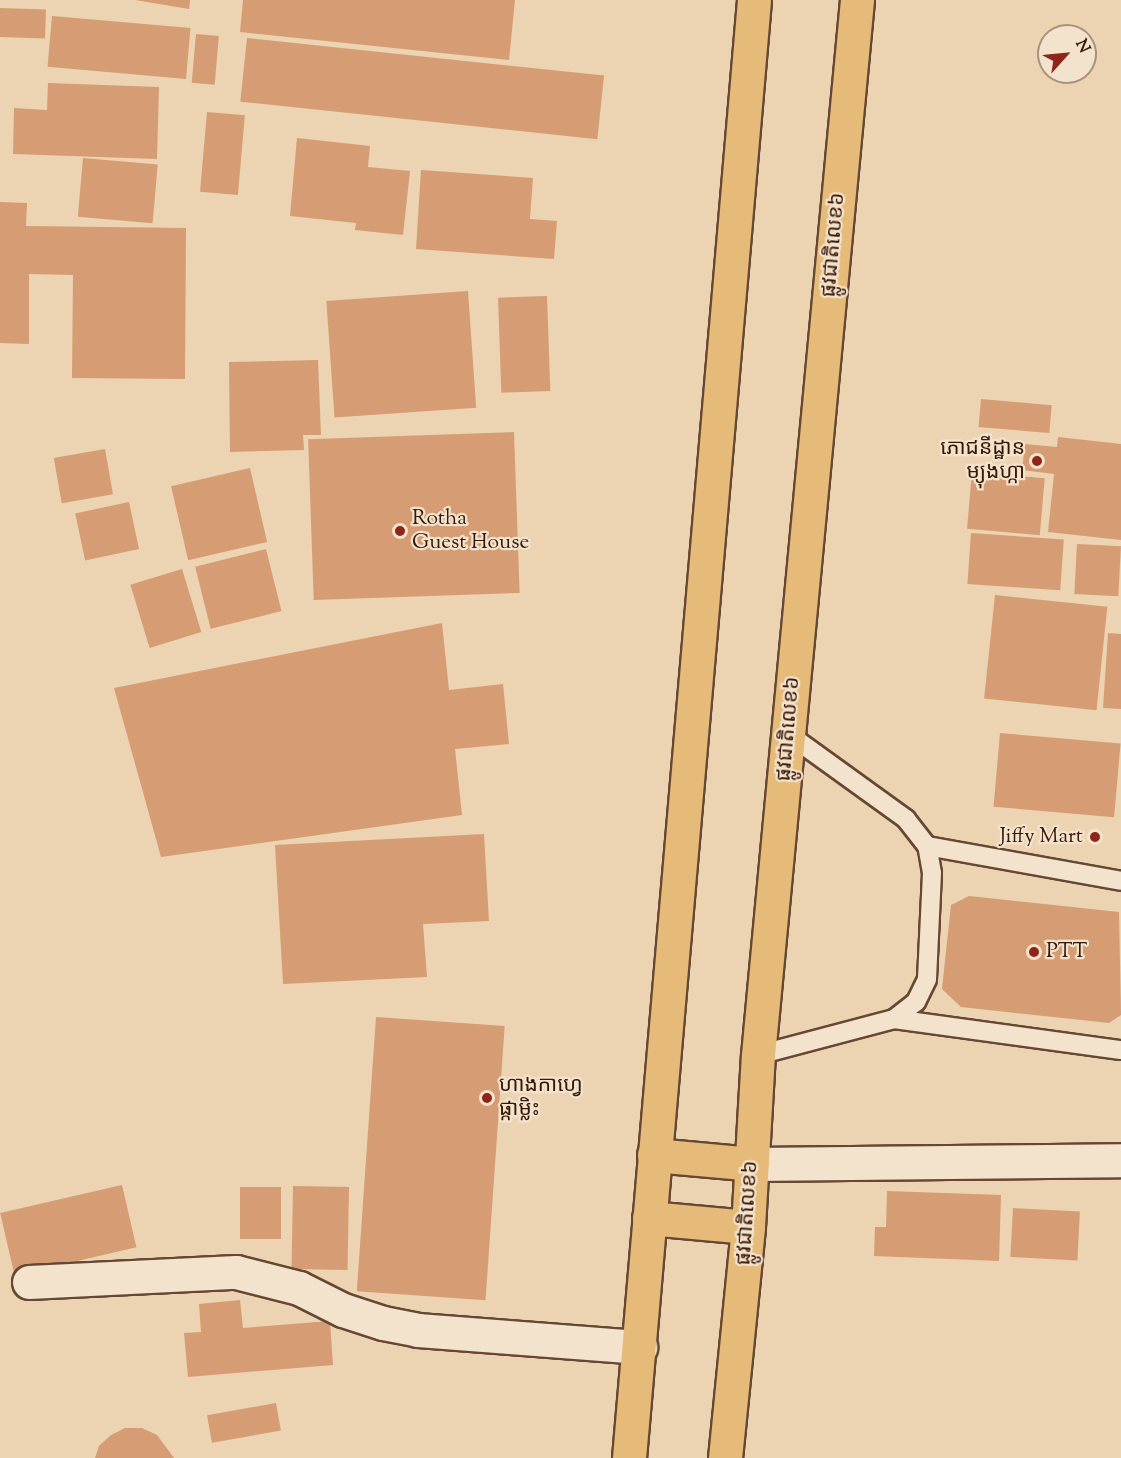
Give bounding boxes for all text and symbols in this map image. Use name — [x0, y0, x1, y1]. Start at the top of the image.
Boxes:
north arrow — [1037, 24, 1097, 84]
text: N — [1069, 36, 1095, 57]
street label: ផ្លូវជាតិលេខ៦ — [817, 192, 851, 298]
place label: ភោជនីដ្ឋាន ម្យុងហ្កា — [940, 436, 1025, 486]
marker: ភោជនីដ្ឋាន ម្យុងហ្កា — [1030, 454, 1044, 468]
place label: Rotha Guest House — [412, 506, 529, 556]
marker: Rotha Guest House — [393, 524, 407, 538]
street label: ផ្លូវជាតិលេខ៦ — [772, 676, 806, 782]
place label: Jiffy Mart — [1000, 824, 1083, 850]
marker: Jiffy Mart — [1088, 830, 1102, 844]
place label: PTT — [1046, 939, 1087, 965]
marker: PTT — [1027, 945, 1041, 959]
place label: ហាងកាហ្វេ ផ្កាម្លិះ — [499, 1073, 583, 1123]
marker: ហាងកាហ្វេ ផ្កាម្លិះ — [480, 1091, 494, 1105]
street label: ផ្លូវជាតិលេខ៦ — [732, 1160, 764, 1266]

